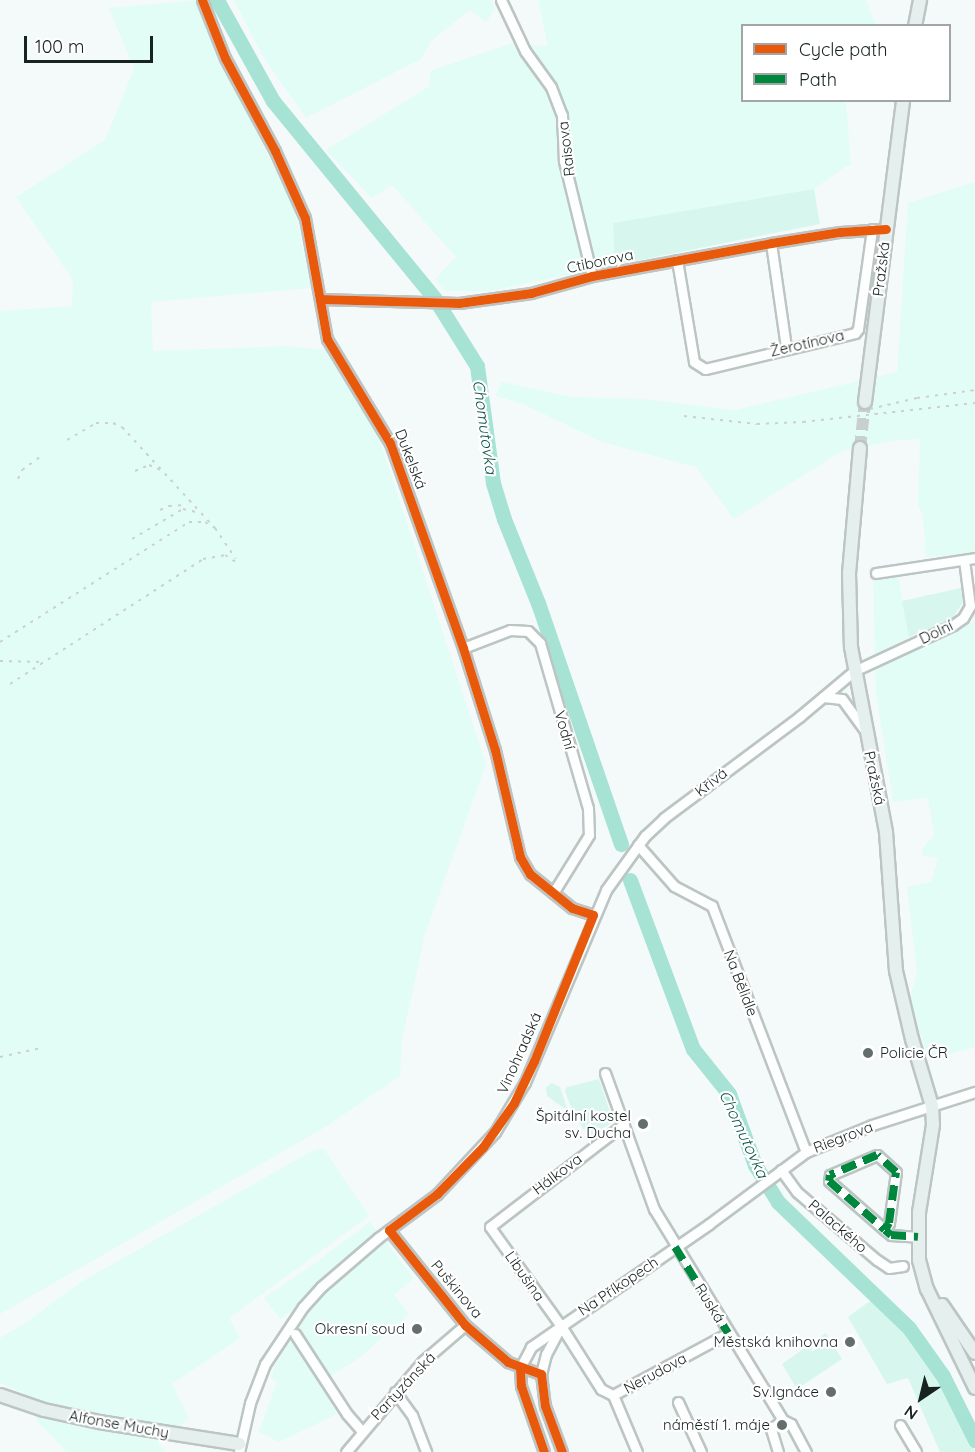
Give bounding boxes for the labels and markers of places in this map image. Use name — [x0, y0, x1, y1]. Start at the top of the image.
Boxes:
place label: Policie ČR — [880, 1044, 948, 1062]
marker: Policie ČR — [861, 1046, 875, 1060]
place label: Špitální kostel sv. Ducha — [536, 1106, 631, 1141]
marker: Špitální kostel sv. Ducha — [636, 1117, 650, 1131]
place label: Okresní soud — [315, 1320, 405, 1338]
marker: Okresní soud — [410, 1322, 424, 1336]
place label: Městská knihovna — [713, 1333, 838, 1351]
marker: Městská knihovna — [843, 1335, 857, 1349]
place label: Sv.Ignáce — [753, 1383, 819, 1401]
marker: Sv.Ignáce — [824, 1385, 838, 1399]
place label: náměstí 1. máje — [663, 1416, 770, 1434]
marker: náměstí 1. máje — [775, 1418, 789, 1432]

